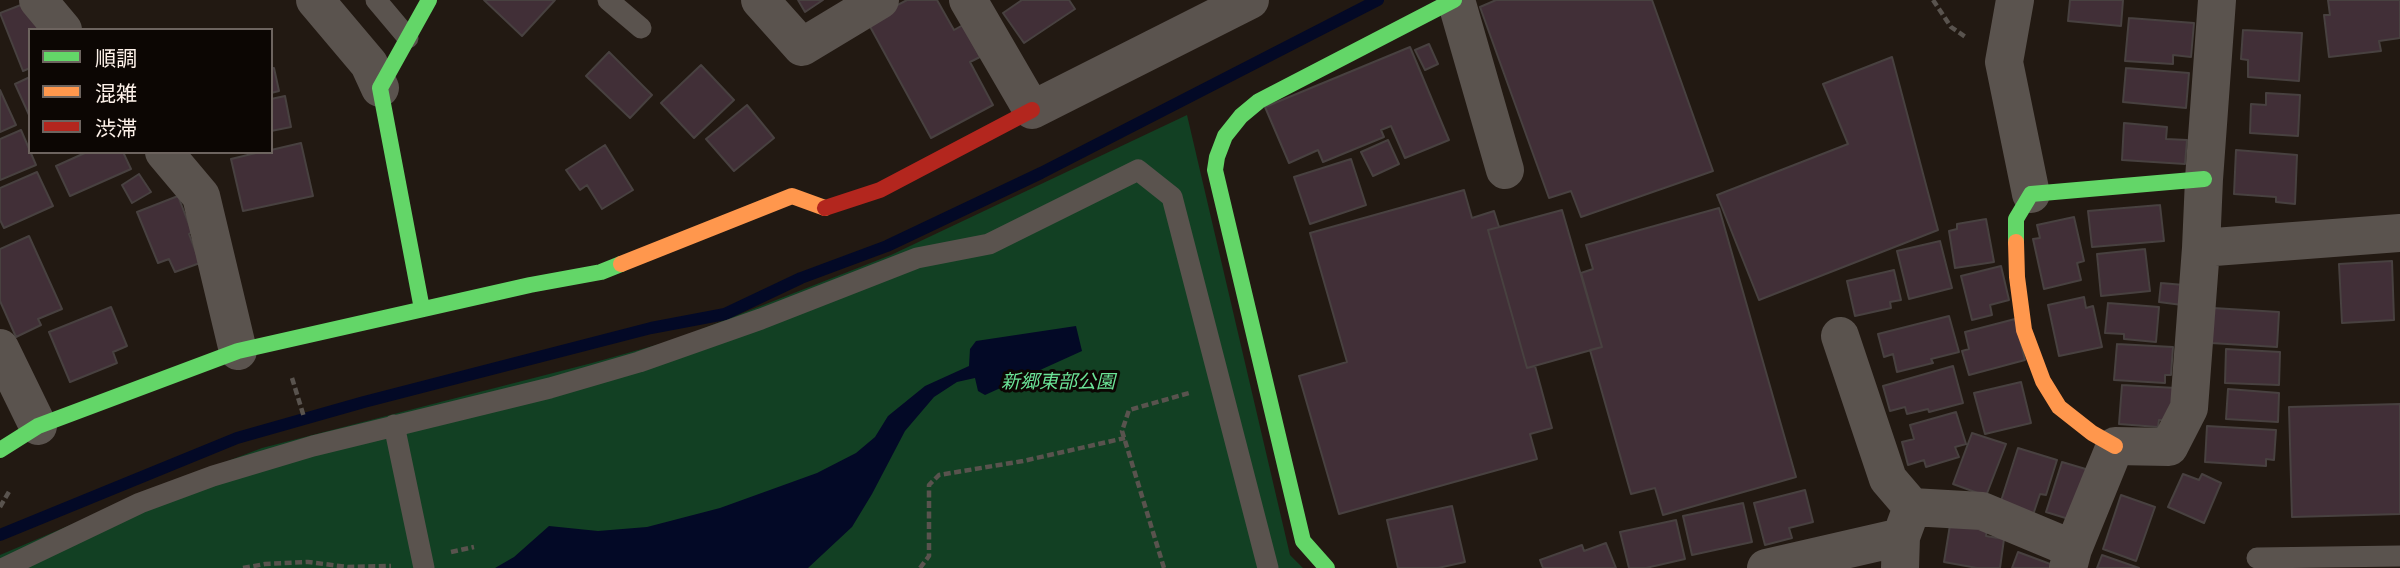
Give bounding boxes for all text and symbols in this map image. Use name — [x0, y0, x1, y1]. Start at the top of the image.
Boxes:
legend — [28, 28, 273, 154]
text: 順調 — [95, 47, 137, 71]
text: 混雑 — [95, 82, 137, 106]
text: 渋滞 — [95, 117, 137, 141]
park label: 新郷東部公園 — [1001, 371, 1115, 393]

